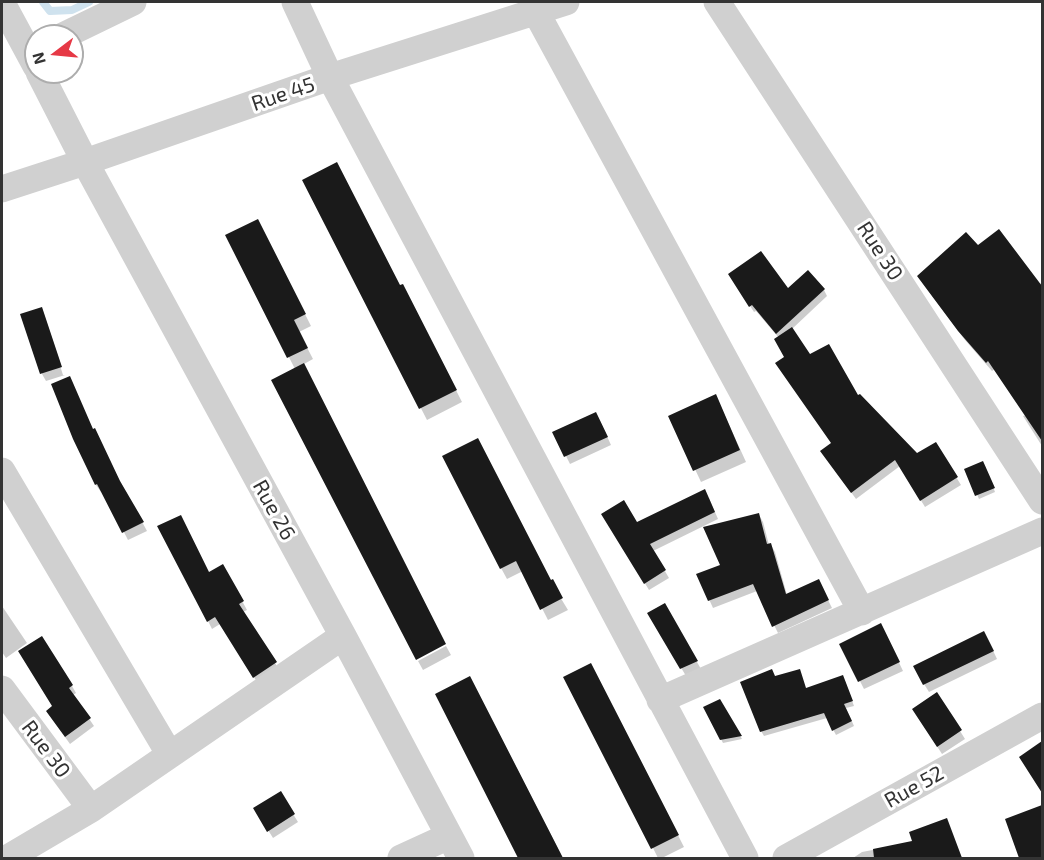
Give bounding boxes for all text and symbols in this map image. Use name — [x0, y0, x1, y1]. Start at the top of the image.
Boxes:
north arrow — [24, 24, 84, 84]
text: N — [27, 50, 49, 67]
street label: Rue 45 — [248, 71, 318, 117]
street label: Rue 30 — [852, 217, 908, 285]
street label: Rue 26 — [247, 476, 301, 544]
street label: Rue 30 — [16, 715, 76, 783]
street label: Rue 52 — [880, 760, 948, 814]

